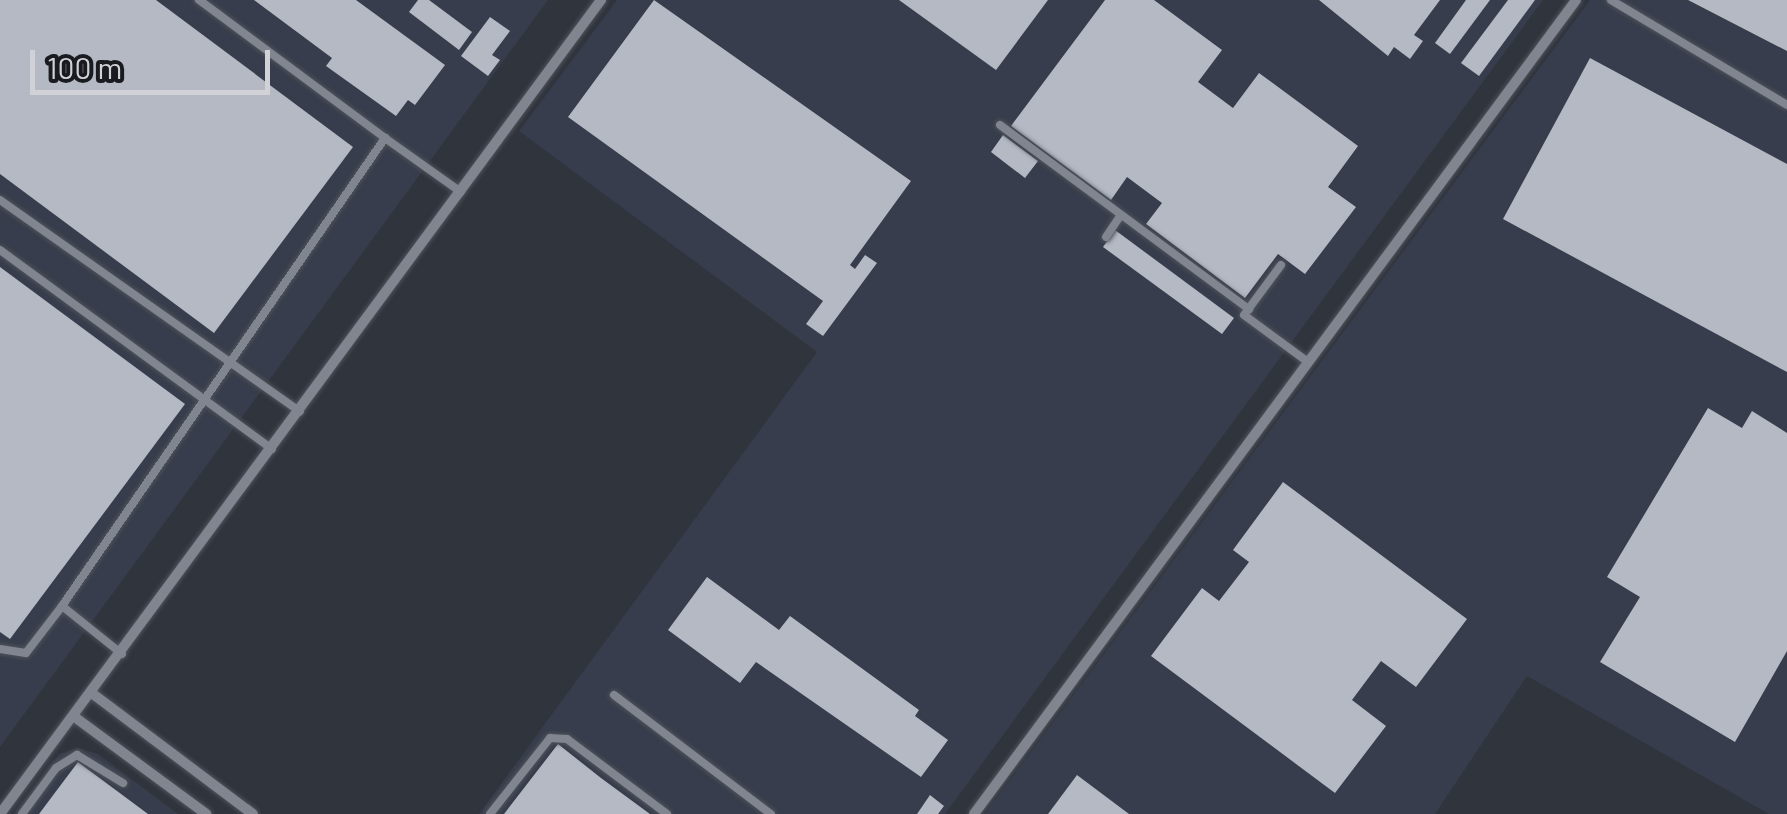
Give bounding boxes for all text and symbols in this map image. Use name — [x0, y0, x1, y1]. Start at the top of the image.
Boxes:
scale bar — [35, 30, 275, 92]
text: 100 m — [47, 49, 122, 85]

